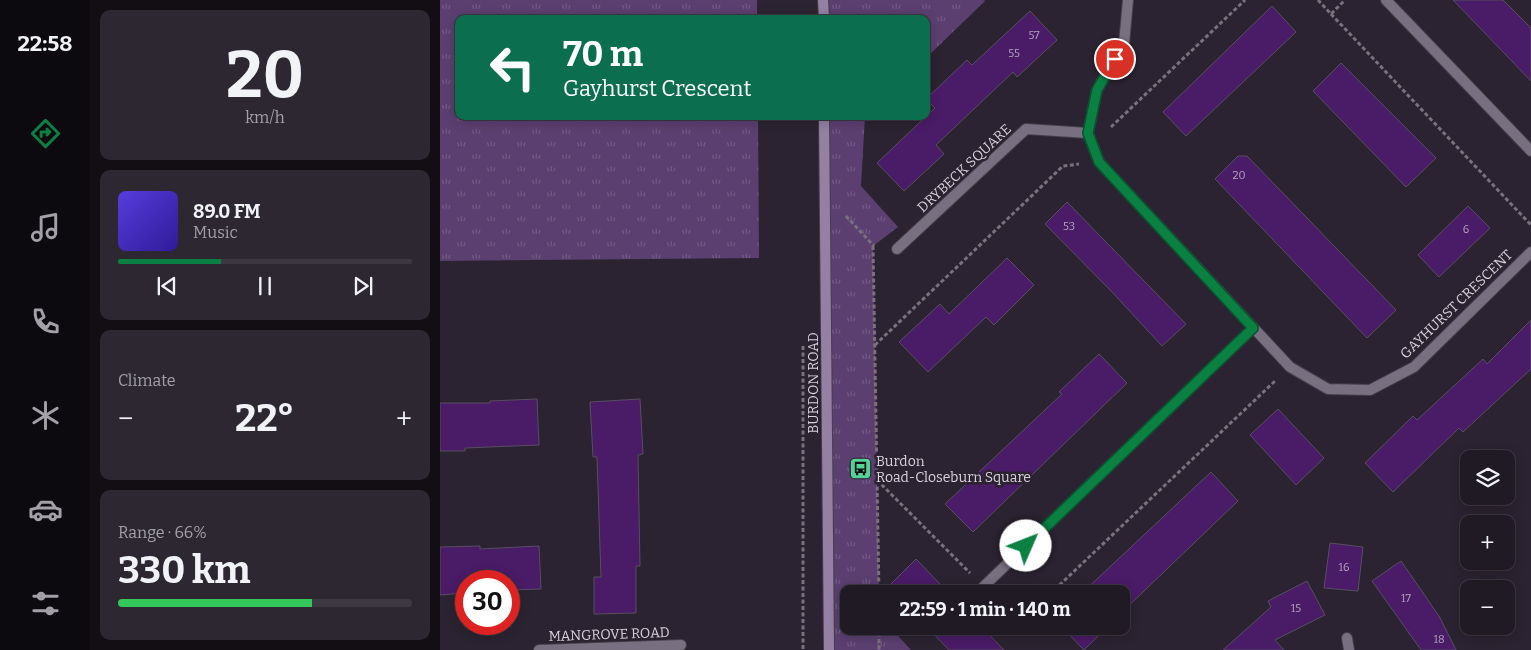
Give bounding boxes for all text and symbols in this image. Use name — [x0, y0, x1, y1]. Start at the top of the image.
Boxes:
house number: 57 — [1028, 29, 1040, 42]
text: 22:58 — [17, 30, 73, 57]
text: 70 m — [563, 33, 643, 75]
icon: left — [480, 35, 545, 100]
text: 20 — [226, 36, 304, 114]
pin — [1094, 38, 1136, 80]
icon: arrive — [1101, 45, 1129, 73]
house number: 55 — [1008, 47, 1020, 60]
text: Gayhurst Crescent — [563, 75, 752, 102]
text: km/h — [245, 108, 285, 127]
icon: directions — [28, 116, 63, 151]
street label: DRYBECK SQUARE — [914, 121, 1015, 216]
house number: 20 — [1232, 169, 1246, 182]
text: 89.0 FM — [193, 200, 261, 223]
icon: music — [28, 210, 63, 245]
house number: 53 — [1063, 220, 1075, 233]
text: Music — [193, 223, 238, 242]
house number: 6 — [1463, 223, 1469, 236]
street label: GAYHURST CRESCENT — [1397, 246, 1516, 362]
icon: previous — [153, 272, 181, 300]
icon: pause — [251, 272, 279, 300]
icon: next — [349, 272, 377, 300]
icon: phone — [28, 304, 63, 339]
street label: BURDON ROAD — [805, 332, 822, 434]
text: Climate — [118, 371, 176, 390]
text: 22° — [235, 395, 294, 441]
icon: climate — [28, 398, 63, 433]
text: − — [118, 402, 133, 435]
text: + — [396, 402, 412, 435]
map controls — [1460, 450, 1515, 635]
button: layers — [1460, 450, 1515, 505]
place label: Burdon Road-Closeburn Square — [876, 453, 1031, 486]
bus stop icon: Burdon Road-Closeburn Square — [848, 457, 872, 481]
icon: car — [28, 492, 63, 527]
button: + — [1460, 515, 1515, 570]
position arrow — [999, 519, 1051, 571]
text: Range · 66% — [118, 523, 207, 542]
text: 330 km — [118, 547, 250, 593]
house number: 16 — [1339, 561, 1349, 574]
speed limit sign: 30 — [455, 570, 520, 635]
button: − — [1460, 580, 1515, 635]
icon: filters — [28, 586, 63, 621]
house number: 17 — [1401, 592, 1411, 605]
text: 22:59 · 1 min · 140 m — [899, 598, 1071, 621]
house number: 15 — [1291, 602, 1301, 615]
street label: MANGROVE ROAD — [548, 624, 670, 645]
house number: 18 — [1433, 633, 1445, 646]

